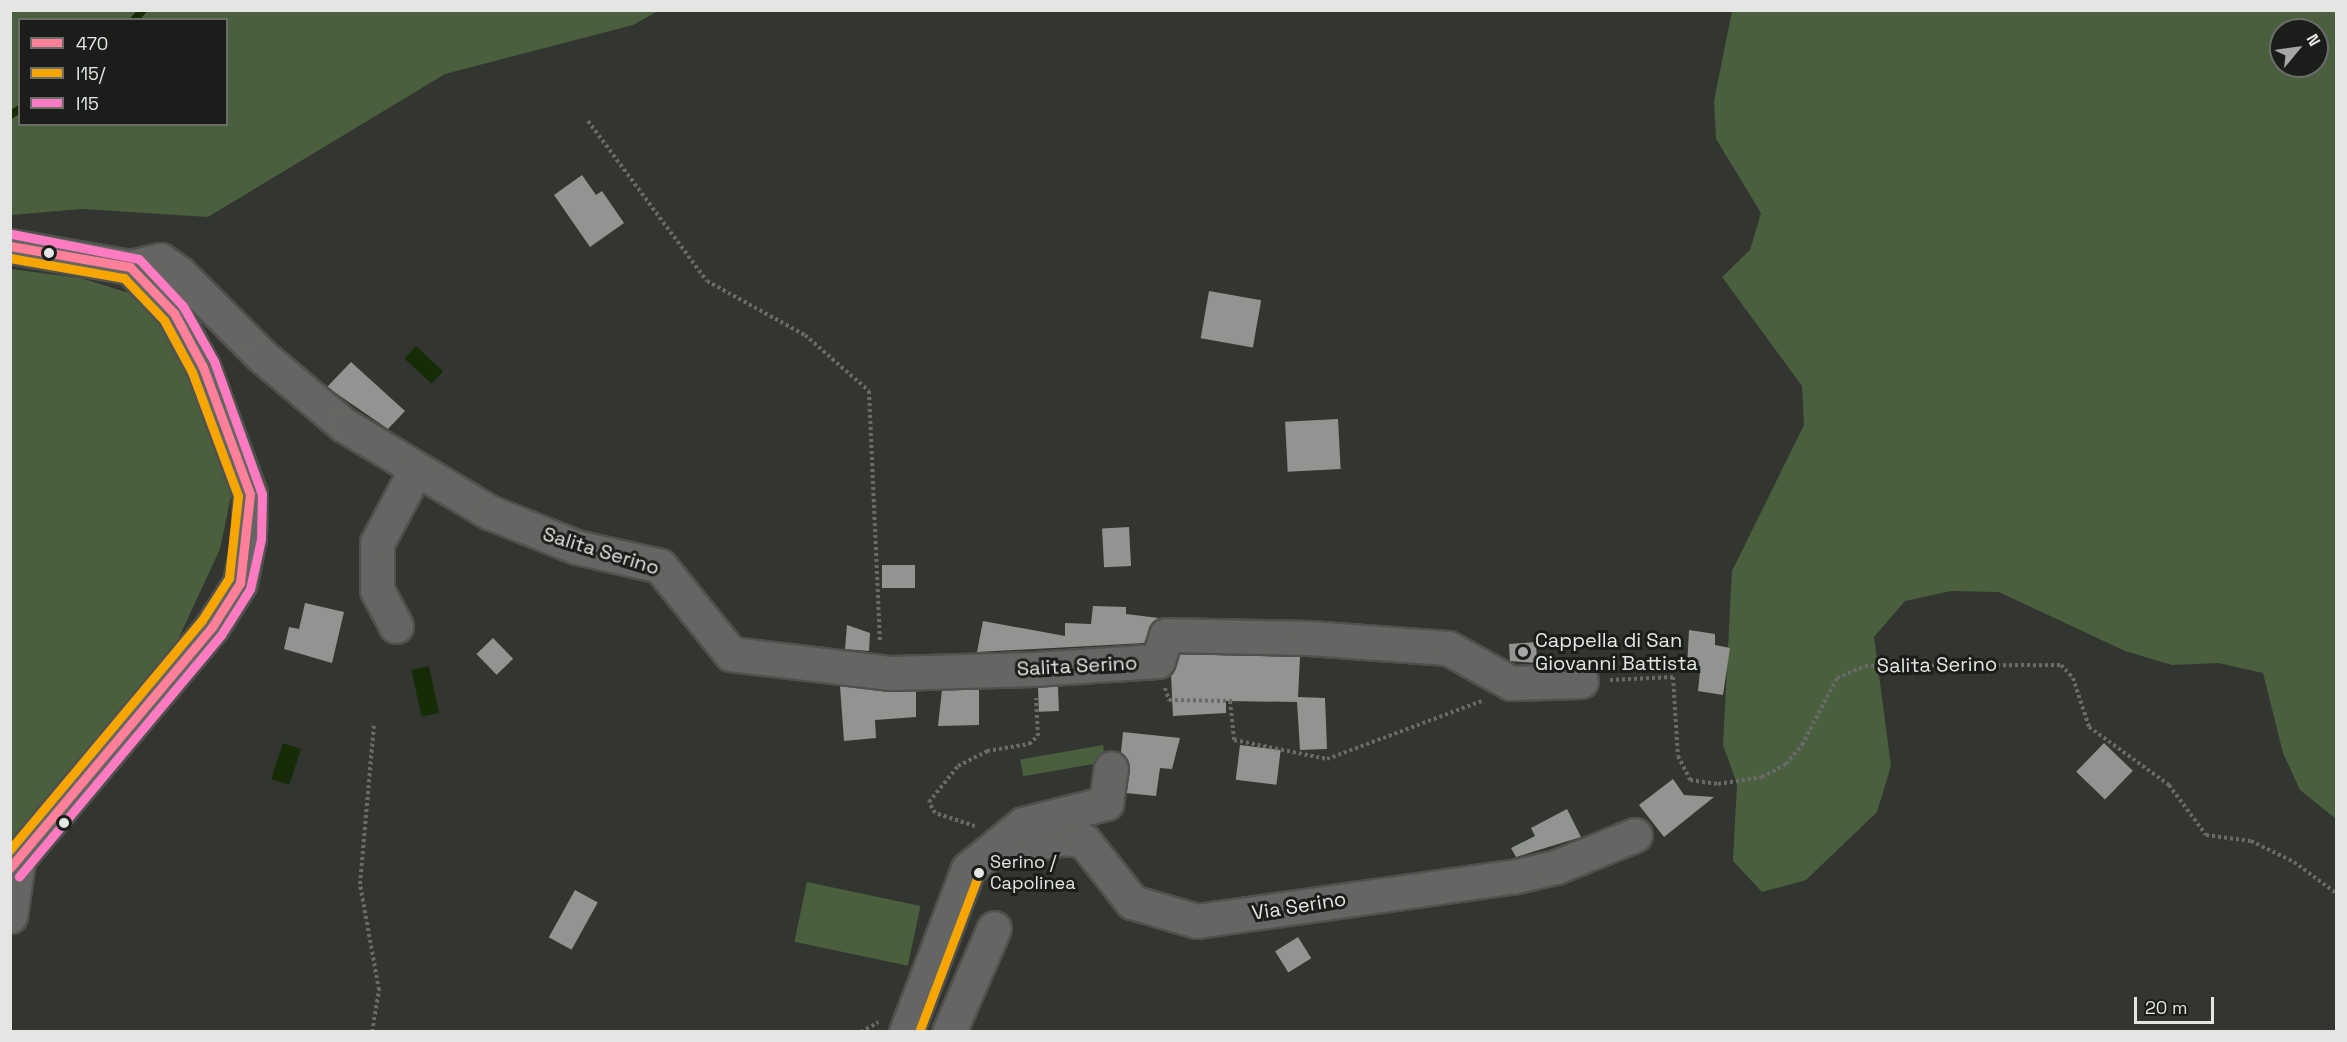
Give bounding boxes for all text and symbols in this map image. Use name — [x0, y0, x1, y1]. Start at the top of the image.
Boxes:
legend — [18, 18, 228, 126]
north arrow — [2269, 18, 2329, 78]
text: N — [2302, 30, 2325, 50]
text: 470 — [76, 32, 108, 55]
text: I15/ — [76, 62, 105, 85]
text: I15 — [76, 92, 99, 115]
unlabelled marker — [43, 247, 55, 259]
street label: Salita Serino — [540, 522, 662, 580]
place label: Cappella di San Giovanni Battista — [1535, 628, 1698, 675]
marker: Cappella di San Giovanni Battista — [1516, 645, 1530, 659]
street label: Salita Serino — [1016, 651, 1138, 681]
street label: Salita Serino — [1877, 652, 1997, 678]
unlabelled marker — [58, 817, 70, 829]
place label: Serino / Capolinea — [990, 852, 1075, 894]
marker: Serino / Capolinea — [973, 867, 985, 879]
street label: Via Serino — [1250, 887, 1348, 925]
scale bar — [2137, 985, 2216, 1023]
text: 20 m — [2145, 996, 2188, 1019]

